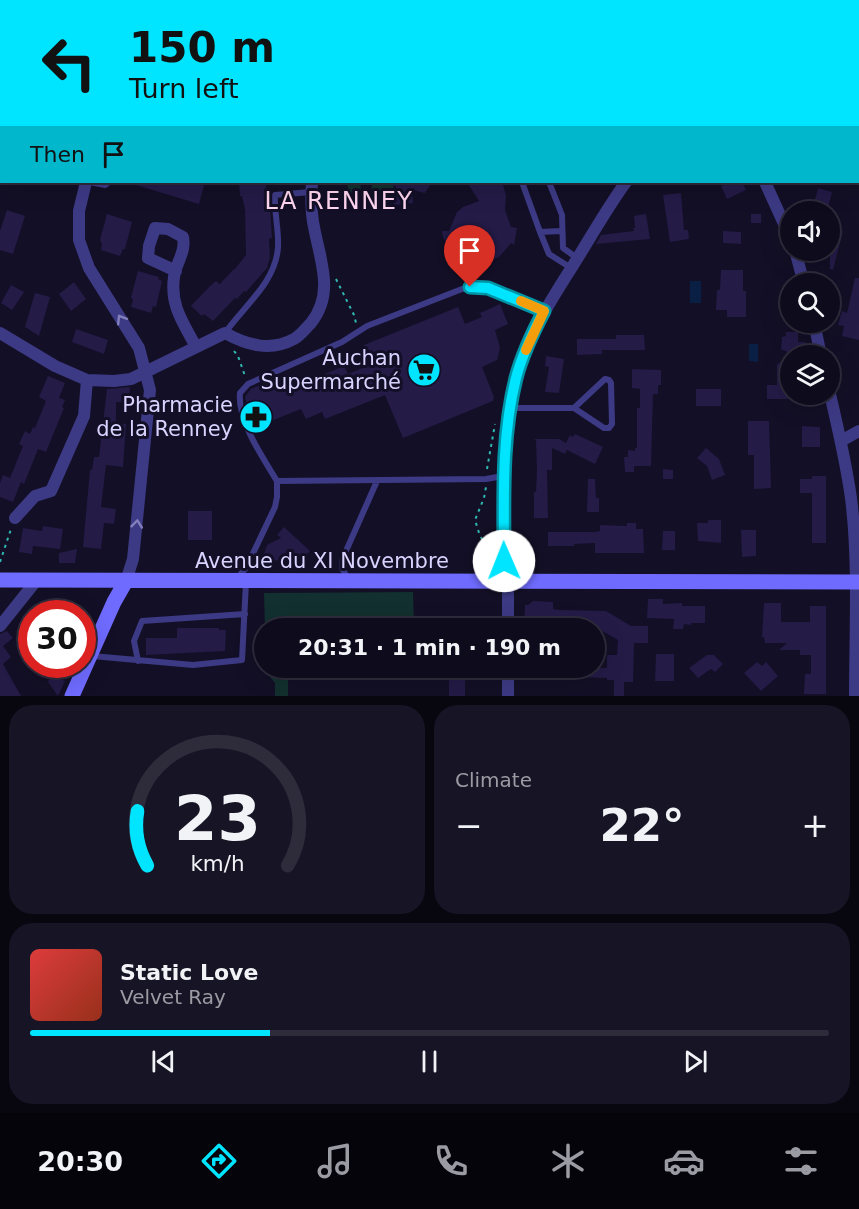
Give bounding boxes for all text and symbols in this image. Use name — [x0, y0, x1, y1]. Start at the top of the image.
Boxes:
text: 150 m — [129, 23, 275, 72]
icon: left — [30, 24, 108, 102]
text: Turn left — [129, 73, 239, 104]
icon: arrive — [97, 138, 130, 171]
text: Then — [30, 142, 85, 167]
district label: LA RENNEY — [264, 187, 414, 215]
map controls — [780, 201, 840, 405]
button: sound — [780, 201, 840, 261]
pin — [444, 225, 495, 287]
icon: arrive — [453, 234, 486, 267]
button: search — [780, 273, 840, 333]
one-way arrow — [116, 315, 128, 325]
button: layers — [780, 345, 840, 405]
place label: Auchan Supermarché — [261, 346, 401, 394]
supermarket icon: Auchan Supermarché — [406, 352, 442, 388]
place label: Pharmacie de la Renney — [96, 393, 233, 441]
pharmacy icon: Pharmacie de la Renney — [238, 399, 274, 435]
one-way arrow — [130, 519, 143, 528]
position arrow — [472, 529, 536, 593]
street label: Avenue du XI Novembre — [195, 549, 449, 573]
speed limit sign: 30 — [18, 600, 96, 678]
text: 20:31 · 1 min · 190 m — [298, 635, 561, 660]
text: Climate — [455, 768, 532, 792]
text: 23 — [174, 782, 260, 855]
text: 22° — [599, 799, 685, 852]
text: − — [455, 806, 483, 845]
text: + — [801, 806, 829, 845]
text: km/h — [190, 852, 244, 877]
text: Static Love — [120, 960, 258, 985]
text: Velvet Ray — [120, 985, 226, 1009]
icon: previous — [147, 1045, 180, 1078]
icon: pause — [413, 1045, 446, 1078]
icon: next — [679, 1045, 712, 1078]
icon: directions — [198, 1140, 240, 1182]
icon: music — [314, 1140, 356, 1182]
icon: phone — [430, 1140, 472, 1182]
icon: climate — [547, 1140, 589, 1182]
icon: car — [663, 1140, 705, 1182]
icon: filters — [780, 1140, 822, 1182]
text: 20:30 — [37, 1146, 123, 1177]

